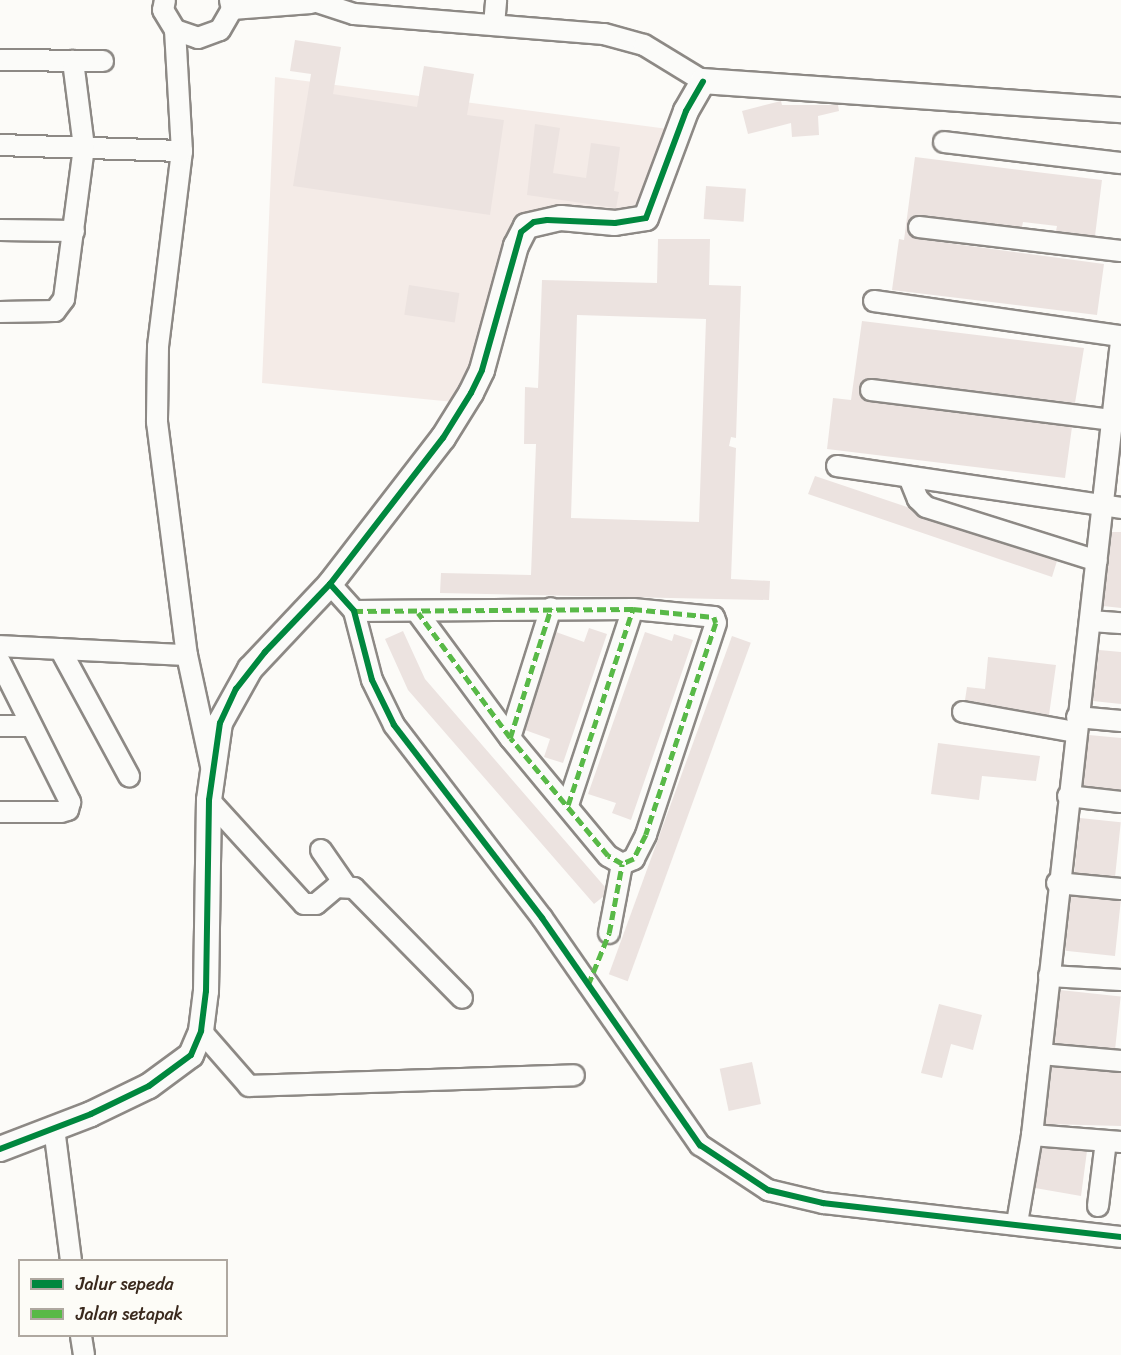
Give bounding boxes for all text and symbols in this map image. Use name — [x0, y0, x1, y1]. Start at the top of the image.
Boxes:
legend — [18, 1259, 228, 1337]
text: Jalur sepeda — [76, 1268, 174, 1300]
text: Jalan setapak — [76, 1298, 183, 1330]

